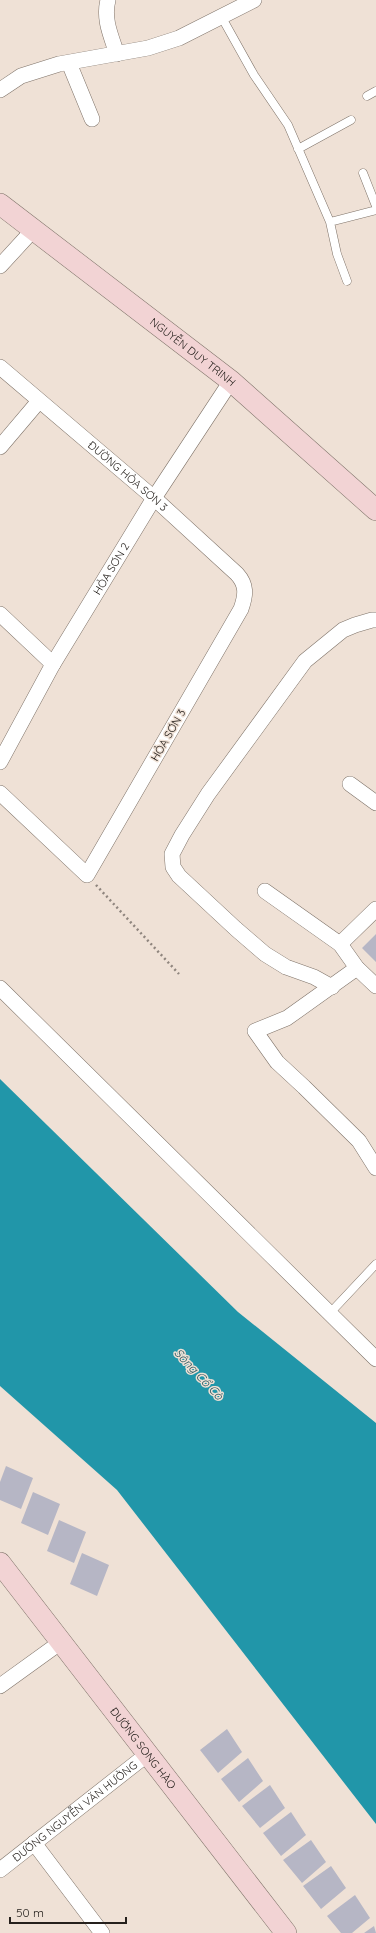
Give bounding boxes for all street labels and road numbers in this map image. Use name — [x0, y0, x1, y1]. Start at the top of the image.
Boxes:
street label: NGUYỄN DUY TRINH — [147, 314, 239, 389]
street label: ĐƯỜNG HỎA SƠN 3 — [85, 438, 171, 514]
street label: HỎA SƠN 2 — [90, 540, 132, 597]
street label: HỎA SƠN 3 — [147, 706, 189, 764]
street label: ĐƯỜNG SONG HÀO — [107, 1704, 179, 1792]
street label: ĐƯỜNG NGUYỄN VĂN HƯỞNG — [9, 1758, 140, 1865]

